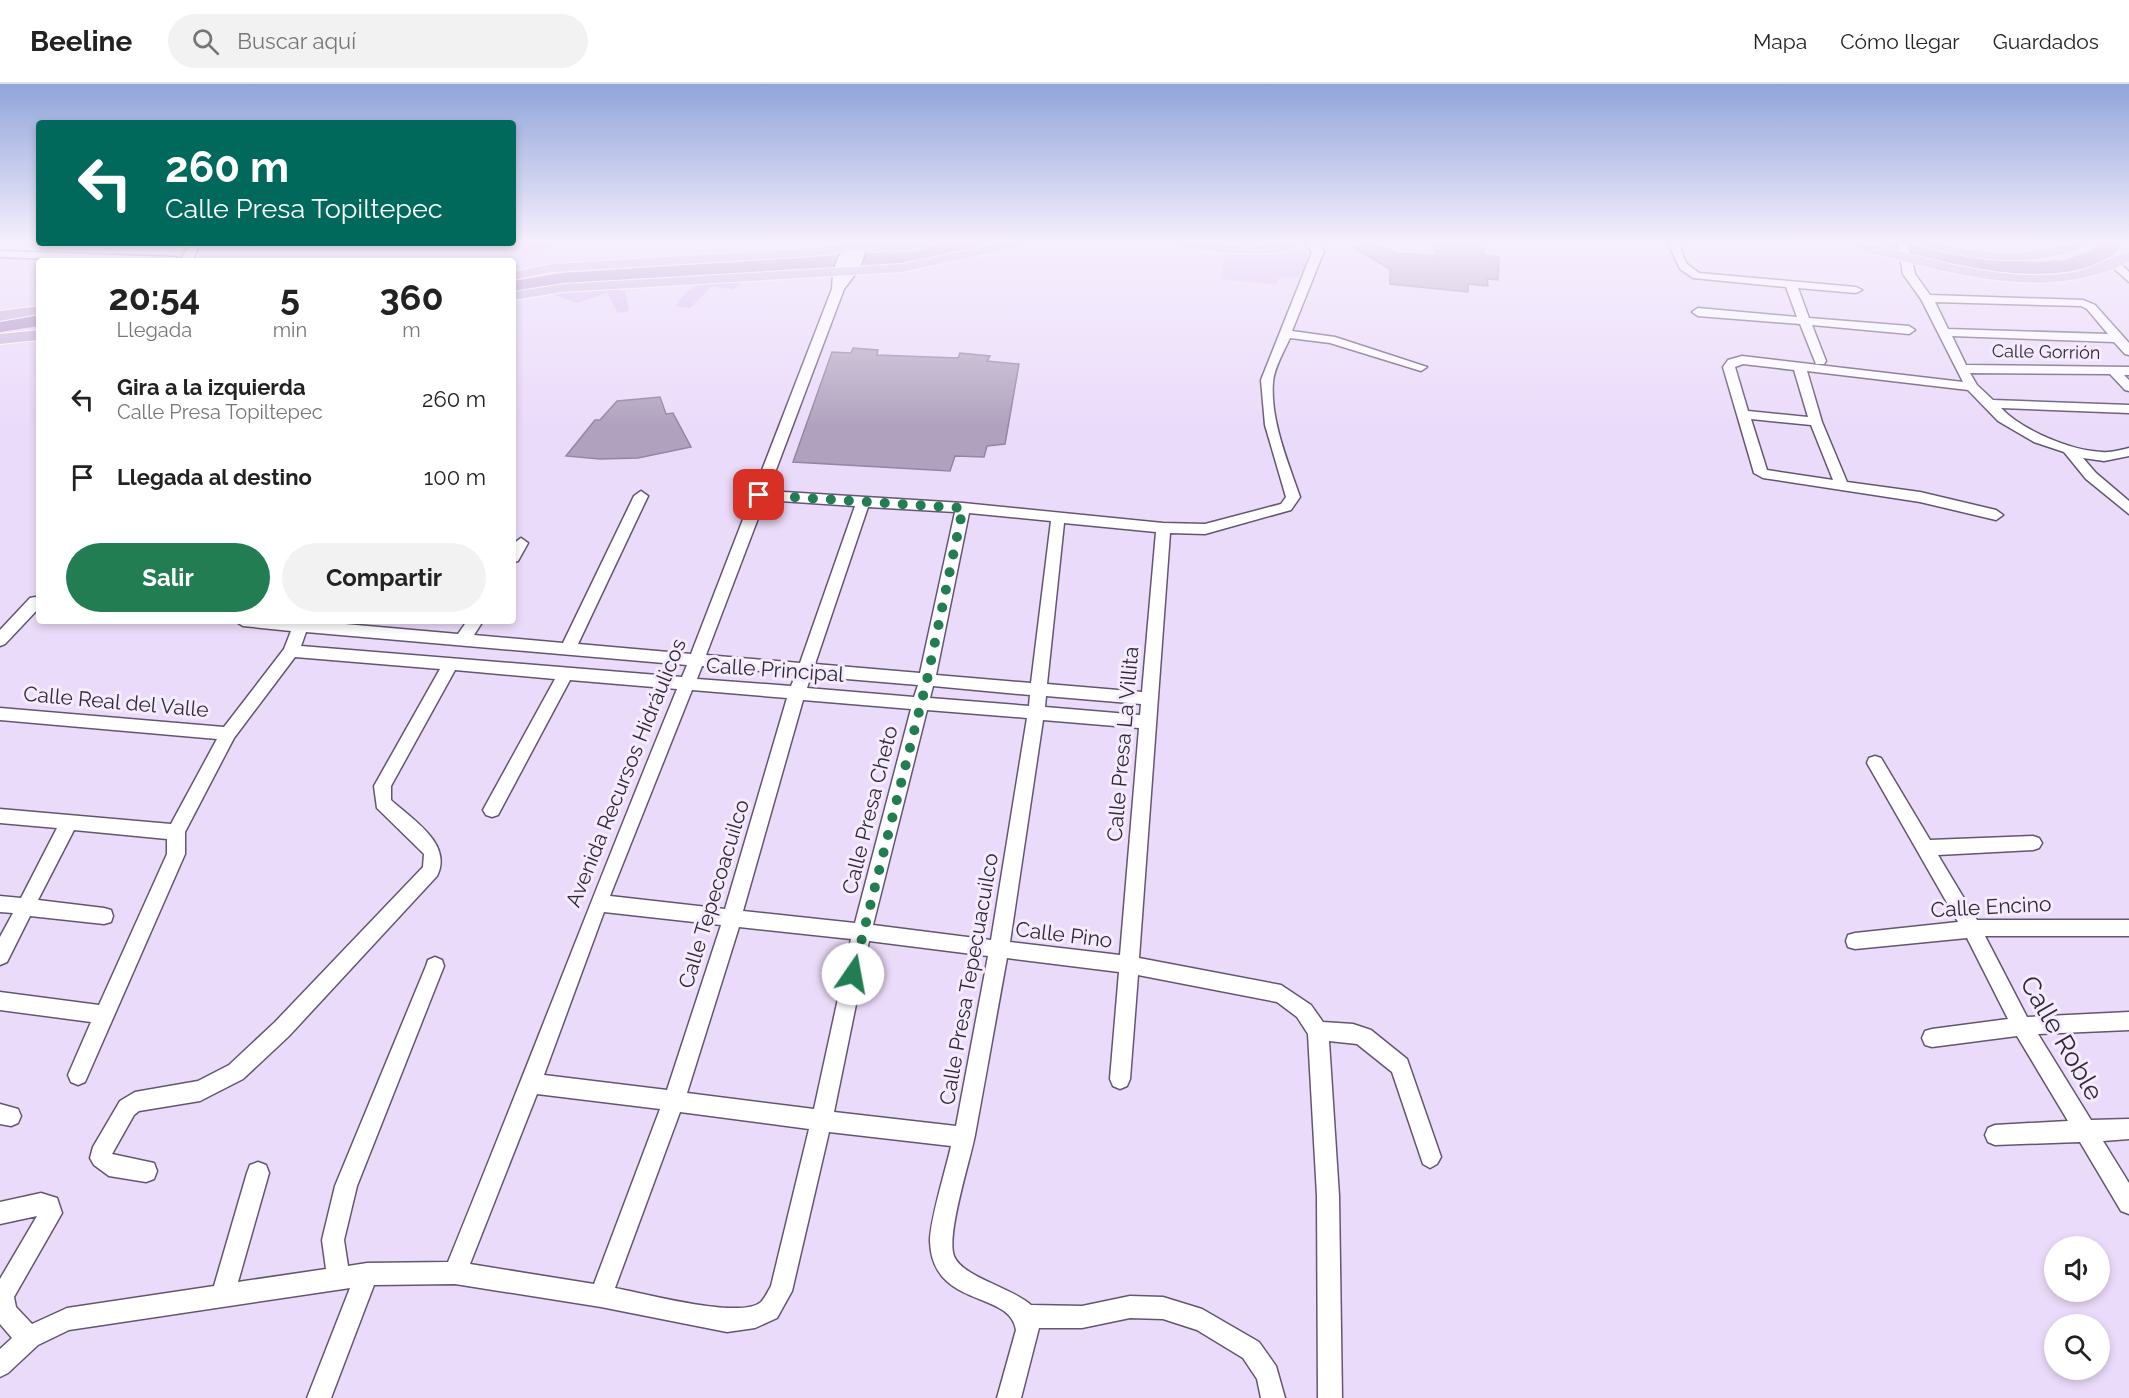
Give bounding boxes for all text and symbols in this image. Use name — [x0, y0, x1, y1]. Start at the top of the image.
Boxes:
search box — [168, 14, 588, 68]
text: Beeline — [30, 25, 132, 58]
icon: search — [189, 25, 222, 58]
text: Buscar aquí — [237, 28, 356, 54]
text: Mapa — [1753, 29, 1807, 54]
text: Cómo llegar — [1840, 29, 1960, 54]
text: Guardados — [1993, 29, 2099, 54]
text: 260 m — [165, 143, 289, 192]
icon: left — [66, 144, 144, 222]
text: Calle Presa Topiltepec — [165, 193, 443, 224]
text: 20:54 — [108, 276, 200, 318]
text: 5 — [280, 276, 300, 318]
text: 360 — [379, 276, 444, 318]
text: Llegada — [117, 318, 192, 342]
text: min — [273, 318, 307, 342]
text: m — [402, 318, 421, 342]
street label: Calle Gorrión — [1992, 340, 2100, 363]
text: Gira a la izquierda — [117, 374, 306, 400]
icon: left — [66, 383, 99, 416]
text: 260 m — [422, 386, 486, 412]
text: Calle Presa Topiltepec — [117, 400, 323, 424]
icon: arrive — [66, 461, 99, 494]
text: Llegada al destino — [117, 464, 312, 490]
text: 100 m — [424, 464, 486, 490]
pin — [733, 469, 784, 520]
icon: arrive — [742, 478, 775, 511]
button: Salir — [66, 543, 270, 612]
button: Compartir — [282, 543, 486, 612]
street label: Avenida Recursos Hidráulicos — [560, 635, 691, 911]
street label: Calle Presa La Villita — [1102, 645, 1143, 843]
street label: Calle Principal — [705, 652, 845, 687]
street label: Calle Real del Valle — [22, 681, 210, 722]
street label: Calle Presa Cheto — [837, 723, 903, 897]
street label: Calle Tepecoacuilco — [673, 796, 754, 991]
street label: Calle Presa Tepecuacuilco — [934, 851, 1003, 1107]
street label: Calle Encino — [1930, 891, 2052, 922]
street label: Calle Pino — [1014, 916, 1114, 953]
position arrow — [821, 942, 885, 1006]
street label: Calle Roble — [2014, 971, 2110, 1105]
map controls — [2044, 1236, 2110, 1380]
button: sound — [2044, 1236, 2110, 1302]
button: search — [2044, 1314, 2110, 1380]

